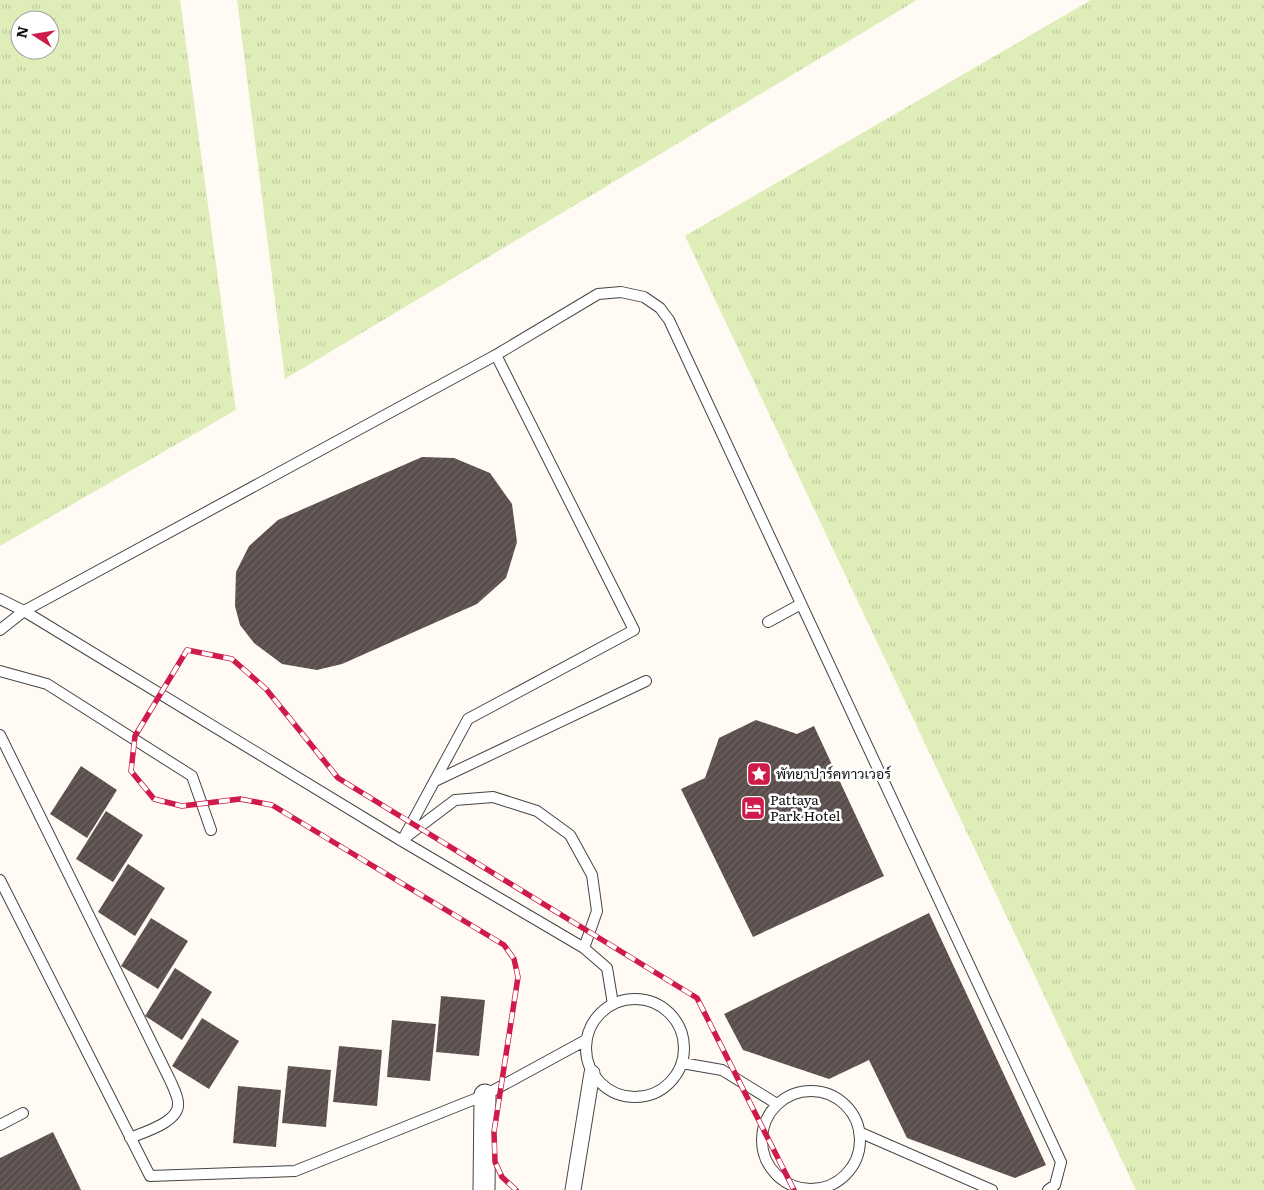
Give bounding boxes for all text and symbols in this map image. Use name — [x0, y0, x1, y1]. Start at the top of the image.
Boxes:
north arrow — [10, 10, 60, 60]
text: N — [10, 24, 32, 40]
place icon: พัทยาปาร์คทาวเวอร์ — [746, 761, 772, 787]
place label: พัทยาปาร์คทาวเวอร์ — [776, 763, 891, 783]
place label: Pattaya Park Hotel — [770, 789, 841, 825]
hotel icon: Pattaya Park Hotel — [740, 795, 766, 821]

